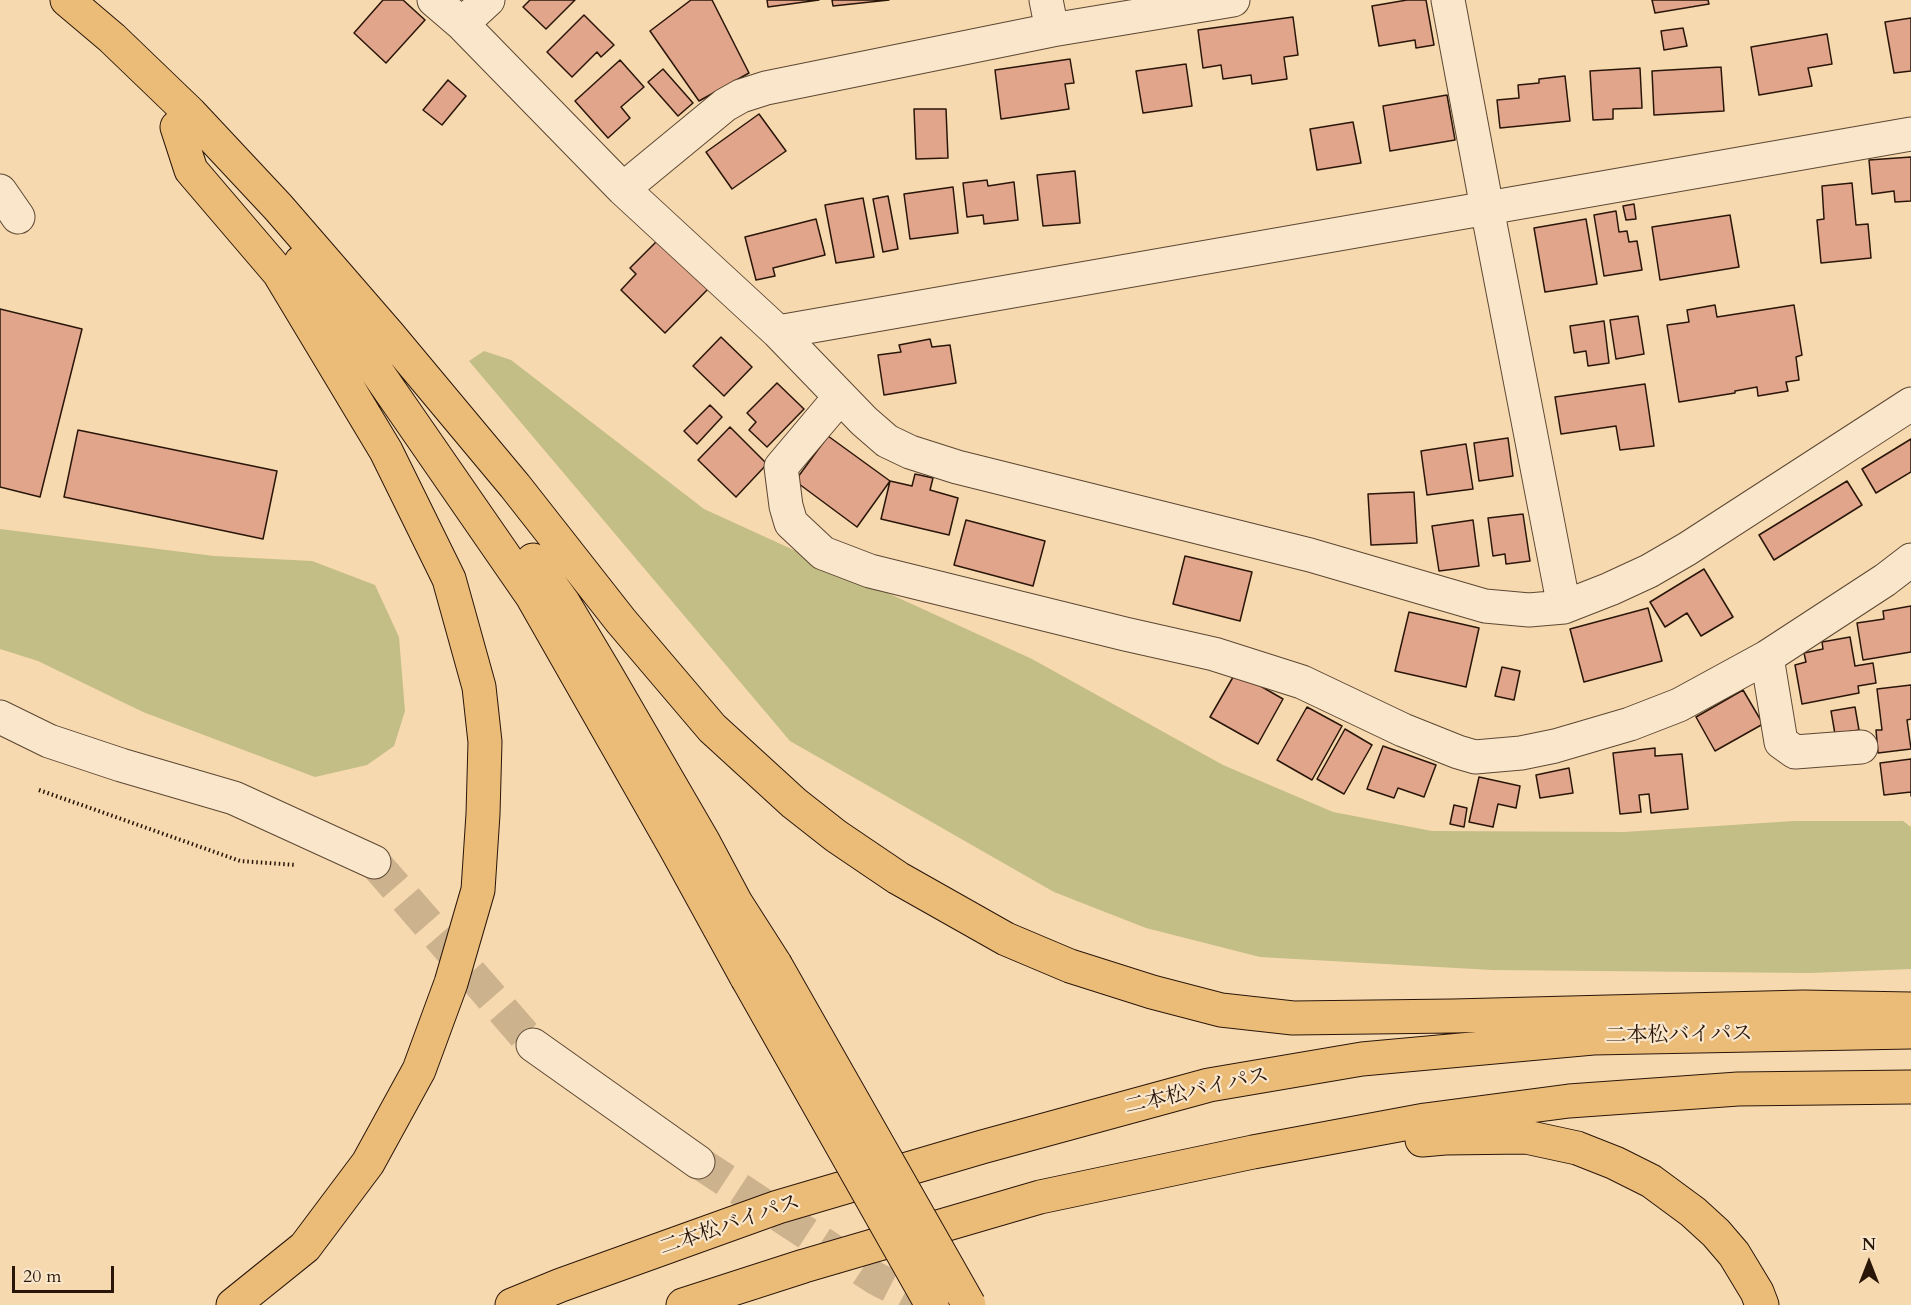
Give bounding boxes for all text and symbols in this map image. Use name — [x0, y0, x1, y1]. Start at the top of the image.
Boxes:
street label: 二本松バイパス — [1605, 1022, 1753, 1050]
street label: 二本松バイパス — [1123, 1063, 1271, 1121]
street label: 二本松バイパス — [656, 1190, 804, 1262]
north arrow — [1839, 1233, 1899, 1293]
text: N — [1862, 1234, 1876, 1256]
scale bar — [15, 1254, 117, 1292]
text: 20 m — [23, 1264, 62, 1289]

